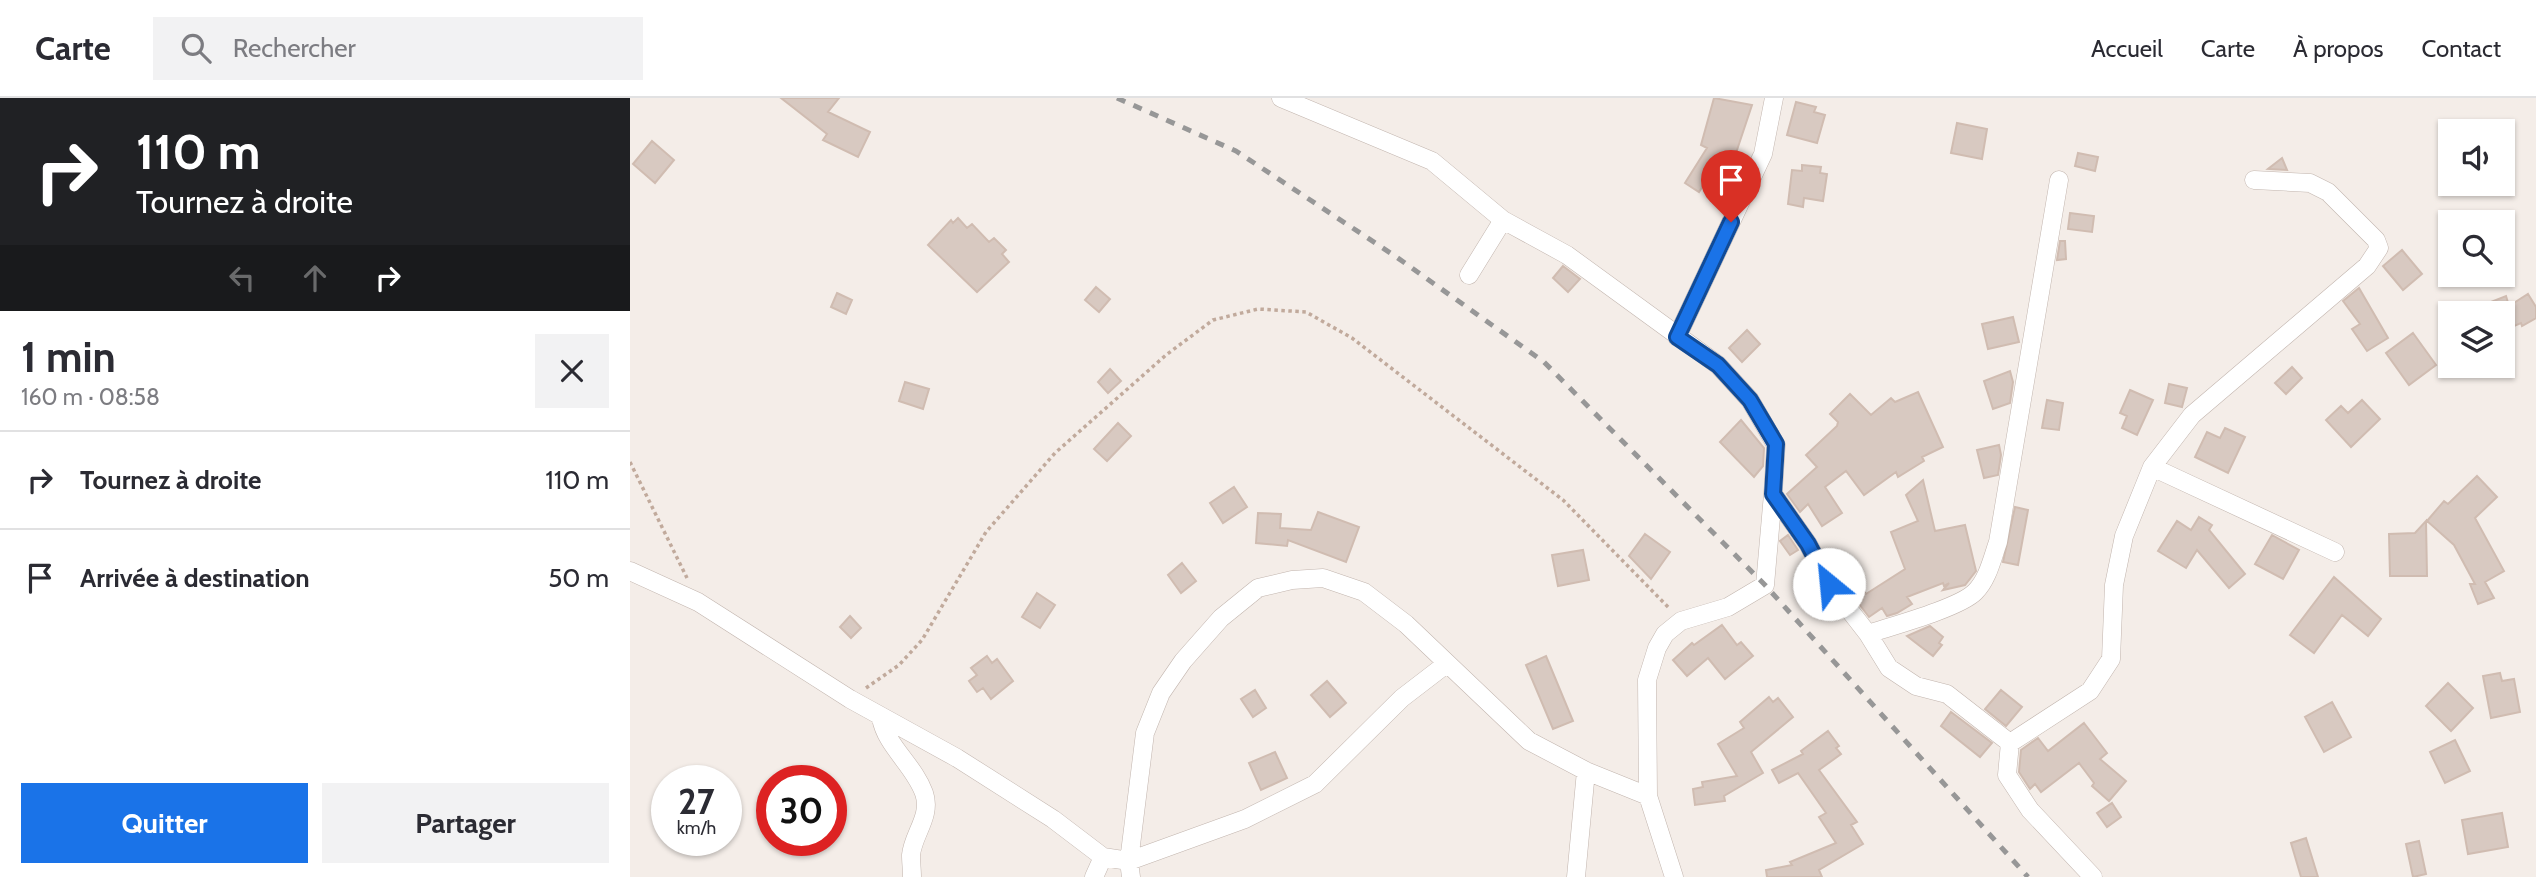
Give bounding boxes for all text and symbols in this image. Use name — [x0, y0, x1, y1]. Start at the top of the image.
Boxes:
search box — [153, 17, 643, 80]
text: Carte — [35, 28, 111, 68]
icon: search — [177, 29, 215, 67]
text: Rechercher — [233, 32, 356, 64]
text: Accueil — [2091, 34, 2163, 63]
text: Carte — [2201, 34, 2255, 63]
text: À propos — [2293, 34, 2384, 63]
text: Contact — [2422, 34, 2501, 63]
map controls — [2438, 119, 2515, 378]
button: sound — [2438, 119, 2515, 196]
text: 110 m — [136, 122, 260, 181]
icon: right — [21, 126, 112, 217]
pin — [1701, 150, 1761, 222]
icon: arrive — [1712, 161, 1750, 199]
text: Tournez à droite — [136, 182, 353, 221]
button: search — [2438, 210, 2515, 287]
icon: left — [223, 259, 261, 297]
icon: ahead — [296, 259, 334, 297]
icon: right — [369, 259, 407, 297]
button: layers — [2438, 301, 2515, 378]
text: 1 min — [21, 331, 116, 383]
button: close — [535, 334, 609, 408]
text: 160 m · 08:58 — [21, 383, 160, 411]
icon: right — [21, 461, 59, 499]
text: Tournez à droite — [80, 464, 262, 496]
text: 110 m — [545, 464, 609, 496]
position arrow — [1792, 547, 1866, 621]
icon: arrive — [21, 559, 59, 597]
text: Arrivée à destination — [80, 562, 310, 594]
text: 50 m — [548, 562, 609, 594]
speed limit sign: 30 — [756, 765, 847, 856]
text: 27 — [678, 780, 715, 823]
button: Quitter — [21, 783, 308, 863]
button: Partager — [322, 783, 609, 863]
text: km/h — [677, 817, 716, 839]

